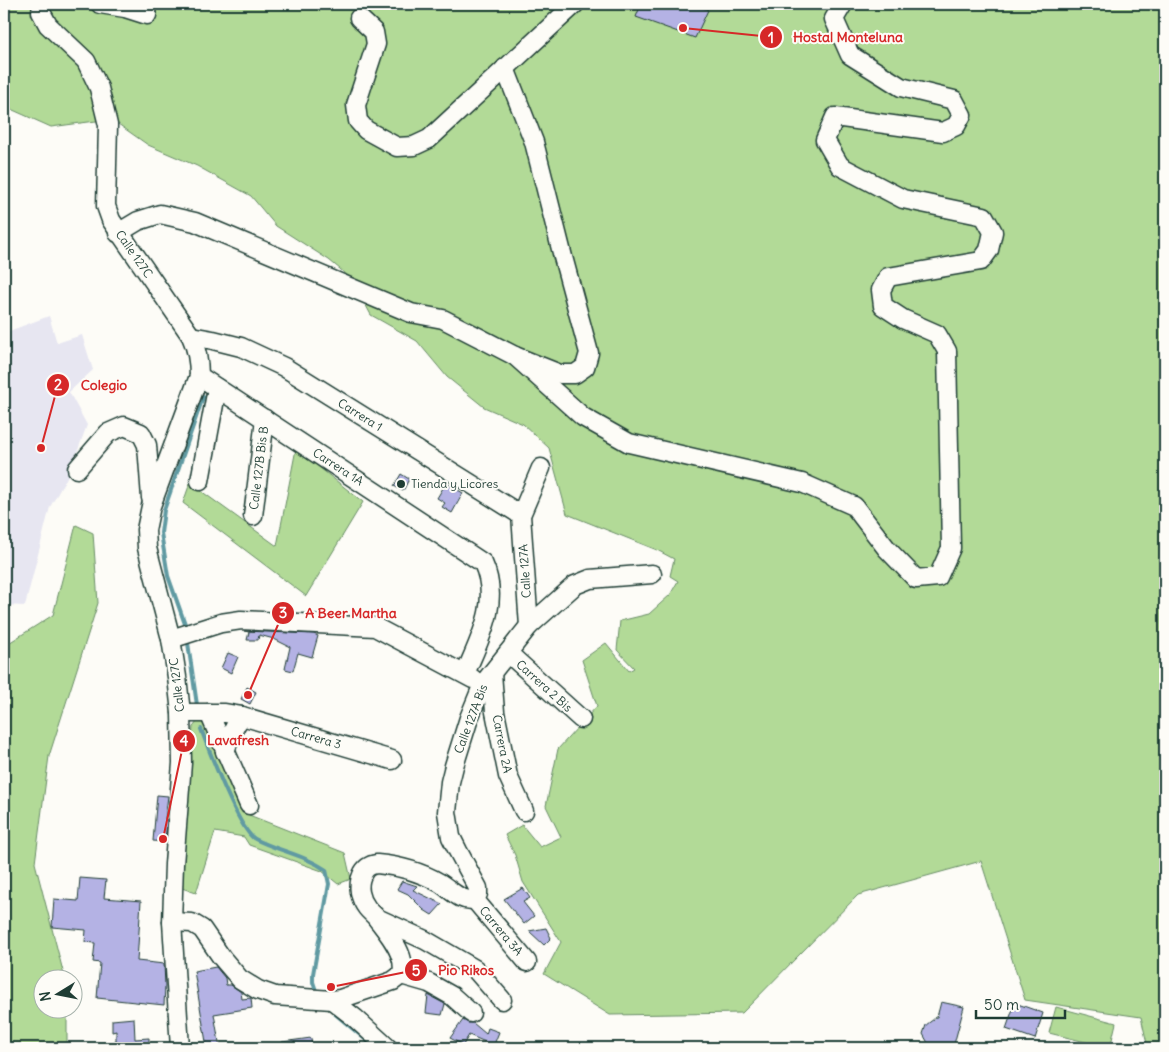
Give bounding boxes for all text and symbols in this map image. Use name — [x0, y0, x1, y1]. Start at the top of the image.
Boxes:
callout: Hostal Monteluna — [758, 23, 914, 52]
text: 1 — [768, 28, 774, 47]
text: Hostal Monteluna — [793, 28, 903, 46]
street label: Calle 127C — [113, 227, 156, 280]
callout: Colegio — [45, 371, 137, 400]
text: 2 — [54, 375, 62, 394]
text: Colegio — [81, 376, 127, 394]
street label: Carrera 1 — [335, 395, 385, 434]
street label: Calle 127B Bis B — [246, 425, 271, 511]
street label: Carrera 1A — [310, 445, 367, 489]
place label: Tienda y Licores — [411, 476, 498, 491]
marker: Tienda y Licores — [395, 478, 407, 490]
street label: Calle 127A — [515, 543, 534, 598]
callout: A Beer Martha — [270, 598, 407, 627]
text: 3 — [279, 603, 287, 622]
text: A Beer Martha — [305, 604, 397, 622]
street label: Carrera 2 Bis — [513, 656, 576, 715]
street label: Calle 127C — [166, 657, 187, 713]
street label: Calle 127A Bis — [450, 682, 491, 756]
street label: Carrera 2A — [489, 713, 516, 775]
street label: Carrera 3 — [289, 723, 343, 752]
callout: Lavafresh — [172, 726, 279, 755]
text: 4 — [180, 731, 189, 750]
text: Lavafresh — [207, 731, 269, 749]
street label: Carrera 3A — [476, 903, 526, 959]
callout: Pio Rikos — [403, 956, 504, 985]
text: 5 — [412, 961, 421, 980]
text: Pio Rikos — [438, 961, 495, 979]
north arrow — [32, 970, 82, 1020]
scale bar — [976, 987, 1065, 1019]
text: N — [35, 990, 55, 1003]
text: 50 m — [984, 995, 1019, 1014]

